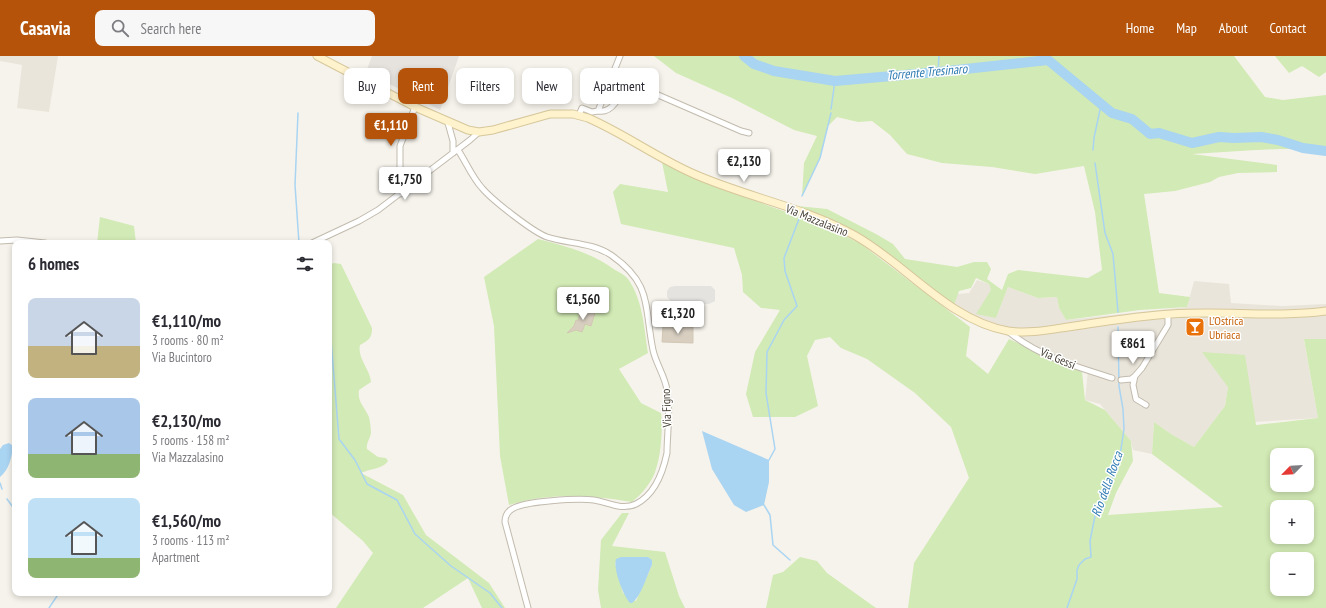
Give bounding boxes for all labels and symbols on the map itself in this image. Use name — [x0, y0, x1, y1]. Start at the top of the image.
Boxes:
water label: Torrente Tresinaro — [886, 60, 969, 84]
pin: €1,110 — [358, 113, 424, 147]
pin: €2,130 — [711, 149, 777, 183]
pin: €1,750 — [372, 167, 438, 201]
street label: Via Mazzalasino — [783, 200, 850, 239]
pin: €1,560 — [550, 287, 616, 321]
pin: €1,320 — [645, 301, 711, 335]
place label: L’Ostrica Ubriaca — [1209, 313, 1243, 342]
bar icon: L’Ostrica Ubriaca — [1184, 316, 1206, 338]
pin: €861 — [1109, 331, 1157, 365]
street label: Via Gessi — [1037, 343, 1078, 372]
street label: Via Figno — [658, 388, 674, 429]
water label: Rio della Rocca — [1087, 448, 1127, 519]
north arrow — [1270, 448, 1314, 492]

